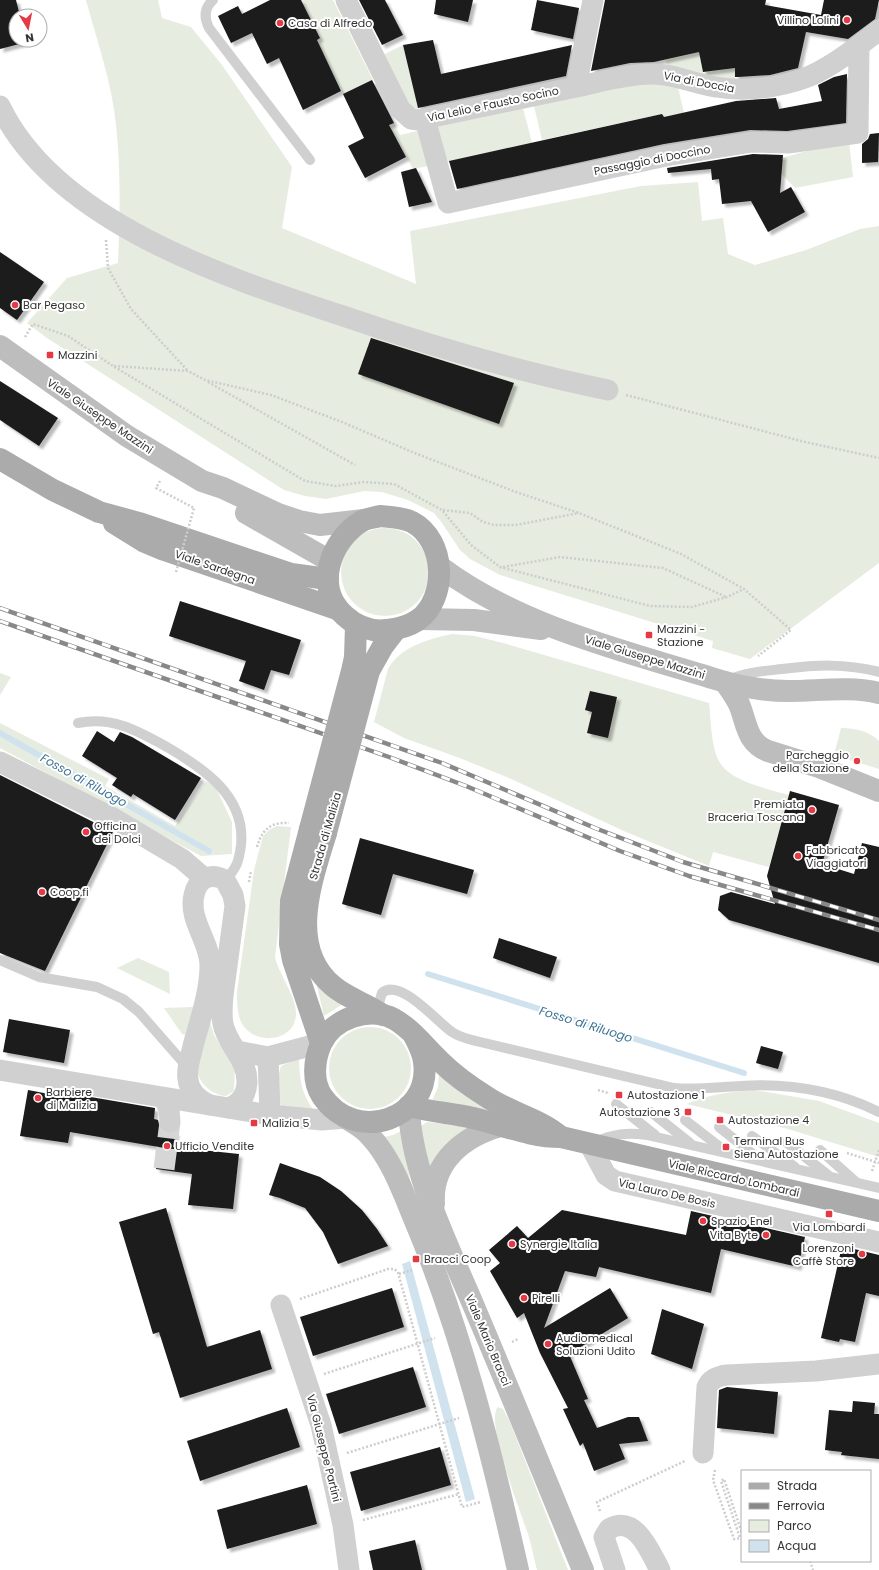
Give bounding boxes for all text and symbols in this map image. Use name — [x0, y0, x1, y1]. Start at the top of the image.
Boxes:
north arrow — [8, 8, 48, 48]
place label: Villino Lolini — [777, 12, 839, 28]
place label: Casa di Alfredo — [288, 15, 372, 31]
marker: Villino Lolini — [842, 15, 852, 25]
marker: Casa di Alfredo — [275, 18, 285, 28]
text: N — [24, 29, 35, 46]
street label: Via di Doccia — [662, 67, 736, 97]
street label: Via Lelio e Fausto Socino — [426, 82, 560, 126]
street label: Passaggio di Doccino — [592, 141, 712, 179]
place label: Bar Pegaso — [23, 297, 85, 313]
marker: Bar Pegaso — [10, 300, 20, 310]
place label: Mazzini — [58, 347, 98, 363]
marker: Mazzini — [45, 350, 55, 360]
street label: Viale Giuseppe Mazzini — [44, 374, 156, 458]
street label: Viale Sardegna — [173, 546, 257, 588]
place label: Mazzini - Stazione — [657, 621, 705, 650]
marker: Mazzini - Stazione — [644, 630, 654, 640]
street label: Viale Giuseppe Mazzini — [583, 631, 707, 683]
place label: Parcheggio della Stazione — [772, 747, 849, 776]
water label: Fosso di Riluogo — [38, 749, 131, 811]
marker: Parcheggio della Stazione — [852, 756, 862, 766]
street label: Strada di Malizia — [305, 790, 345, 882]
place label: Premiata Braceria Toscana — [708, 796, 804, 825]
marker: Premiata Braceria Toscana — [807, 805, 817, 815]
place label: Officina dei Dolci — [94, 818, 141, 847]
marker: Officina dei Dolci — [81, 827, 91, 837]
place label: Fabbricato Viaggiatori — [806, 842, 867, 871]
marker: Fabbricato Viaggiatori — [793, 851, 803, 861]
place label: Coop.fi — [50, 884, 89, 900]
marker: Coop.fi — [37, 887, 47, 897]
water label: Fosso di Riluogo — [537, 1002, 635, 1046]
place label: Barbiere di Malizia — [46, 1084, 97, 1113]
place label: Autostazione 1 — [627, 1087, 705, 1103]
marker: Autostazione 1 — [614, 1090, 624, 1100]
marker: Barbiere di Malizia — [33, 1093, 43, 1103]
place label: Autostazione 3 — [599, 1104, 680, 1120]
marker: Autostazione 3 — [683, 1107, 693, 1117]
place label: Autostazione 4 — [728, 1112, 809, 1128]
place label: Malizia 5 — [262, 1115, 309, 1131]
marker: Autostazione 4 — [715, 1115, 725, 1125]
marker: Malizia 5 — [249, 1118, 259, 1128]
place label: Terminal Bus Siena Autostazione — [734, 1133, 839, 1162]
place label: Ufficio Vendite — [175, 1138, 254, 1154]
marker: Ufficio Vendite — [162, 1141, 172, 1151]
marker: Terminal Bus Siena Autostazione — [721, 1142, 731, 1152]
street label: Viale Riccardo Lombardi — [667, 1155, 801, 1201]
street label: Via Lauro De Bosis — [617, 1174, 717, 1212]
marker: Via Lombardi — [824, 1209, 834, 1219]
place label: Spazio Enel — [711, 1213, 772, 1229]
marker: Spazio Enel — [698, 1216, 708, 1226]
place label: Via Lombardi — [793, 1219, 866, 1235]
place label: Vita Byte — [710, 1227, 758, 1243]
marker: Vita Byte — [761, 1230, 771, 1240]
place label: Synergie Italia — [520, 1236, 598, 1252]
marker: Synergie Italia — [507, 1239, 517, 1249]
place label: Lorenzoni Caffè Store — [793, 1240, 854, 1269]
marker: Lorenzoni Caffè Store — [857, 1249, 867, 1259]
place label: Bracci Coop — [424, 1251, 491, 1267]
marker: Bracci Coop — [411, 1254, 421, 1264]
place label: Pirelli — [532, 1290, 560, 1306]
street label: Viale Mario Bracci — [461, 1292, 515, 1389]
marker: Pirelli — [519, 1293, 529, 1303]
place label: Audiomedical Soluzioni Udito — [556, 1330, 635, 1359]
marker: Audiomedical Soluzioni Udito — [543, 1339, 553, 1349]
street label: Via Giuseppe Partini — [303, 1393, 345, 1504]
legend — [741, 1470, 871, 1562]
text: Strada — [777, 1477, 817, 1494]
text: Ferrovia — [777, 1497, 825, 1514]
text: Parco — [777, 1517, 812, 1534]
text: Acqua — [777, 1537, 816, 1554]

